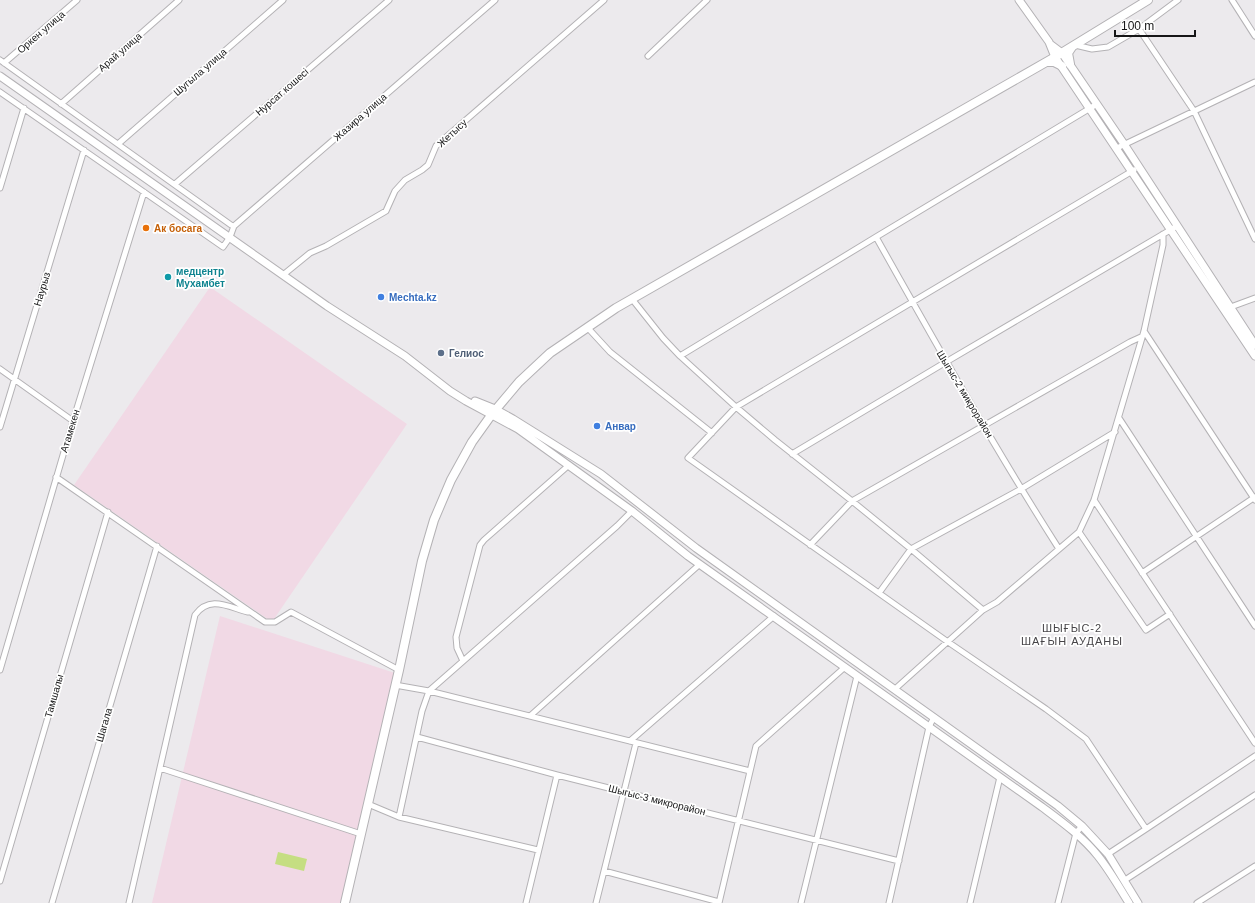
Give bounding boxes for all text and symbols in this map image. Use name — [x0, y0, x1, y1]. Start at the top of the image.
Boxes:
street label: Оркен улица — [15, 8, 67, 56]
scale bar — [1115, 12, 1195, 38]
text: 100 m — [1121, 19, 1154, 33]
street label: Арай улица — [96, 30, 144, 74]
street label: Шугыла улица — [171, 46, 229, 98]
street label: Нурсат кошесi — [253, 66, 311, 118]
street label: Жазира улица — [331, 91, 389, 143]
street label: Жетысу — [435, 117, 469, 149]
marker: Ак босага — [141, 223, 151, 233]
place label: Ак босага — [154, 223, 203, 234]
place label: медцентр Мухамбет — [176, 266, 225, 289]
street label: Наурыз — [32, 270, 52, 307]
marker: медцентр Мухамбет — [163, 272, 173, 282]
marker: Mechta.kz — [376, 292, 386, 302]
place label: Mechta.kz — [389, 292, 437, 303]
marker: Гелиос — [436, 348, 446, 358]
place label: Гелиос — [449, 348, 484, 359]
street label: Шыгыс-2 микрорайон — [935, 348, 995, 440]
street label: Атамекен — [58, 408, 82, 454]
marker: Анвар — [592, 421, 602, 431]
place label: Анвар — [605, 421, 636, 432]
district label: ШЫҒЫС-2 ШАҒЫН АУДАНЫ — [1021, 622, 1123, 647]
street label: Тамшалы — [43, 673, 65, 719]
street label: Шагала — [94, 706, 114, 743]
street label: Шыгыс-3 микрорайон — [607, 783, 707, 817]

